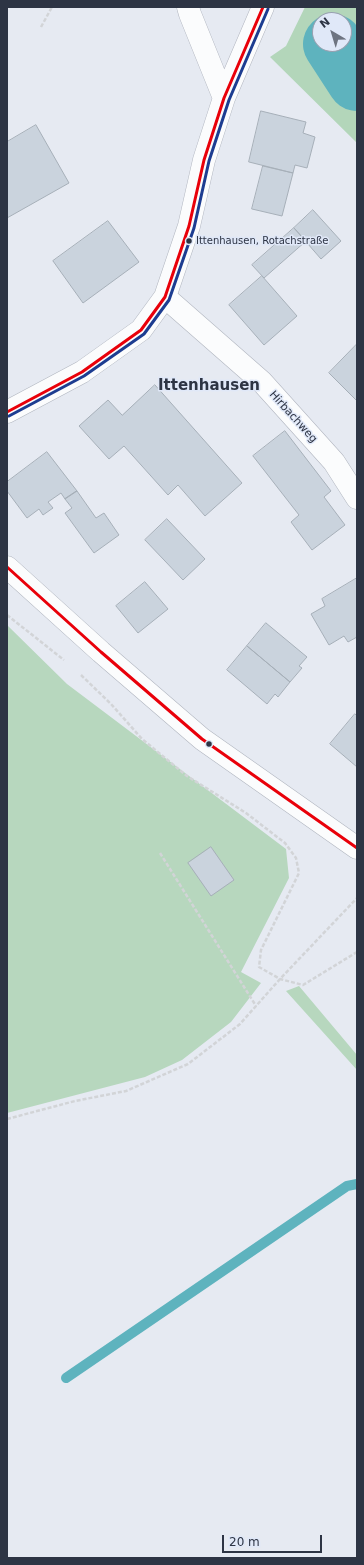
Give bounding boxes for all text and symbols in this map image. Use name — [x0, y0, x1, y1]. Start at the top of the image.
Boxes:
north arrow — [312, 12, 352, 52]
text: N — [317, 15, 333, 31]
place label: Ittenhausen, Rotachstraße — [196, 235, 328, 247]
marker: Ittenhausen, Rotachstraße — [184, 236, 194, 246]
district label: Ittenhausen — [158, 377, 260, 395]
street label: Hirbachweg — [266, 388, 320, 446]
unlabelled marker — [204, 739, 214, 749]
scale bar — [224, 1527, 324, 1553]
text: 20 m — [229, 1535, 260, 1549]

